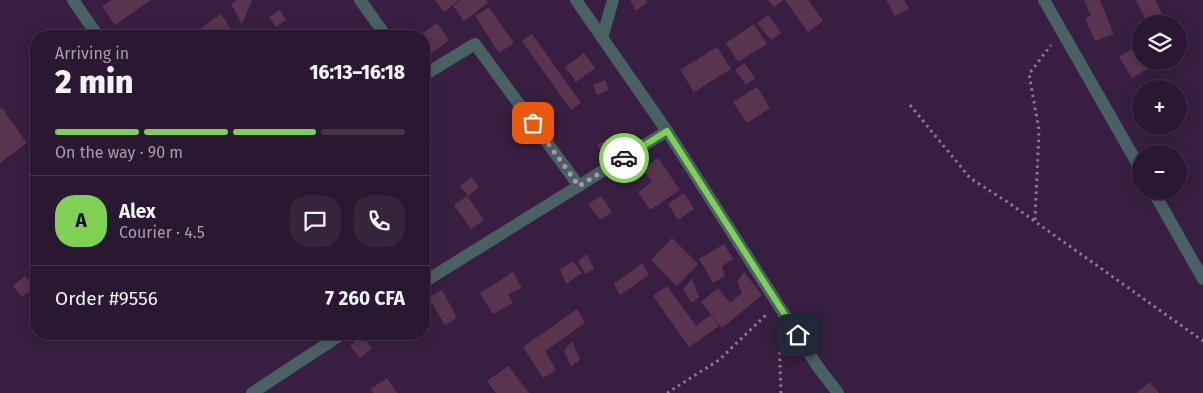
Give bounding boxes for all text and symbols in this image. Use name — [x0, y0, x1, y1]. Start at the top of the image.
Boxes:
map controls — [1132, 15, 1187, 200]
button: layers — [1132, 15, 1187, 70]
text: Arriving in — [55, 44, 129, 63]
text: 16:13–16:18 — [310, 61, 405, 84]
text: 2 min — [55, 63, 133, 101]
button: + — [1132, 80, 1187, 135]
pin — [512, 102, 554, 144]
icon: bag — [519, 109, 547, 137]
courier — [599, 133, 649, 183]
text: On the way · 90 m — [55, 143, 183, 162]
icon: car — [610, 144, 638, 172]
button: − — [1132, 145, 1187, 200]
button: chat — [289, 195, 341, 247]
button: phone — [353, 195, 405, 247]
text: Alex — [119, 200, 156, 223]
text: A — [75, 209, 87, 232]
text: Courier · 4.5 — [119, 223, 205, 242]
text: Order #9556 — [55, 287, 158, 310]
text: 7 260 CFA — [325, 287, 405, 310]
pin — [777, 314, 819, 356]
icon: home — [784, 321, 812, 349]

